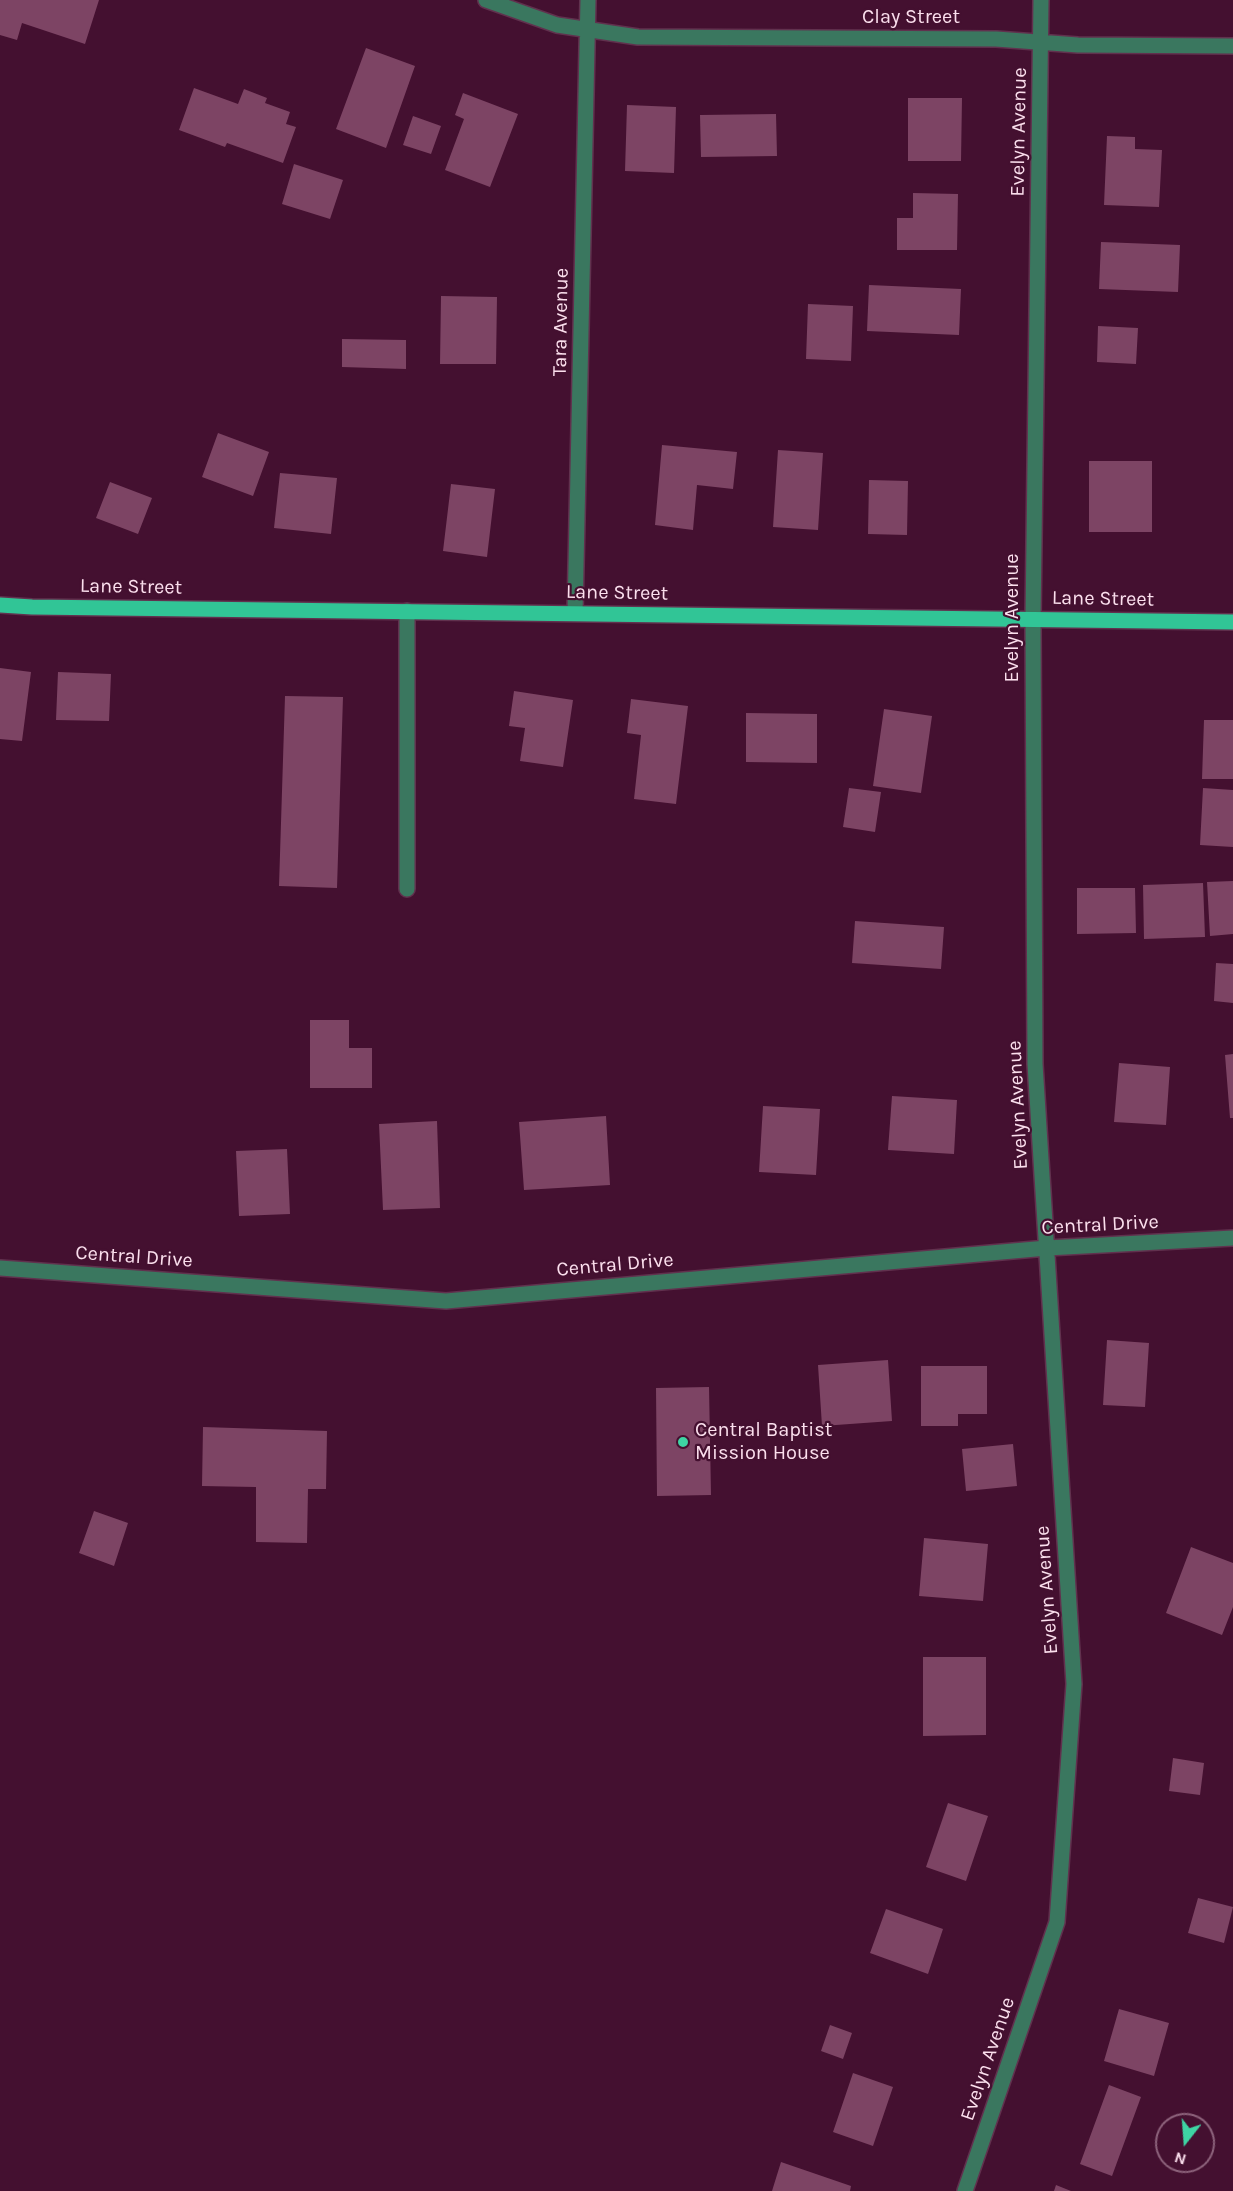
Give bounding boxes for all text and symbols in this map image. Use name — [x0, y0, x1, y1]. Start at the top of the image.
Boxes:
street label: Clay Street — [862, 5, 960, 29]
street label: Evelyn Avenue — [1006, 67, 1032, 197]
street label: Tara Avenue — [548, 268, 574, 376]
street label: Evelyn Avenue — [1000, 553, 1024, 683]
street label: Lane Street — [80, 574, 182, 600]
street label: Lane Street — [566, 580, 668, 606]
street label: Lane Street — [1052, 586, 1154, 612]
street label: Evelyn Avenue — [1003, 1040, 1033, 1170]
street label: Central Drive — [1041, 1210, 1159, 1240]
street label: Central Drive — [75, 1241, 193, 1273]
street label: Central Drive — [555, 1248, 675, 1282]
place label: Central Baptist Mission House — [695, 1418, 832, 1465]
marker: Central Baptist Mission House — [676, 1435, 690, 1449]
street label: Evelyn Avenue — [1031, 1525, 1063, 1655]
street label: Evelyn Avenue — [956, 1994, 1020, 2124]
north arrow — [1155, 2113, 1215, 2173]
text: N — [1172, 2148, 1188, 2170]

